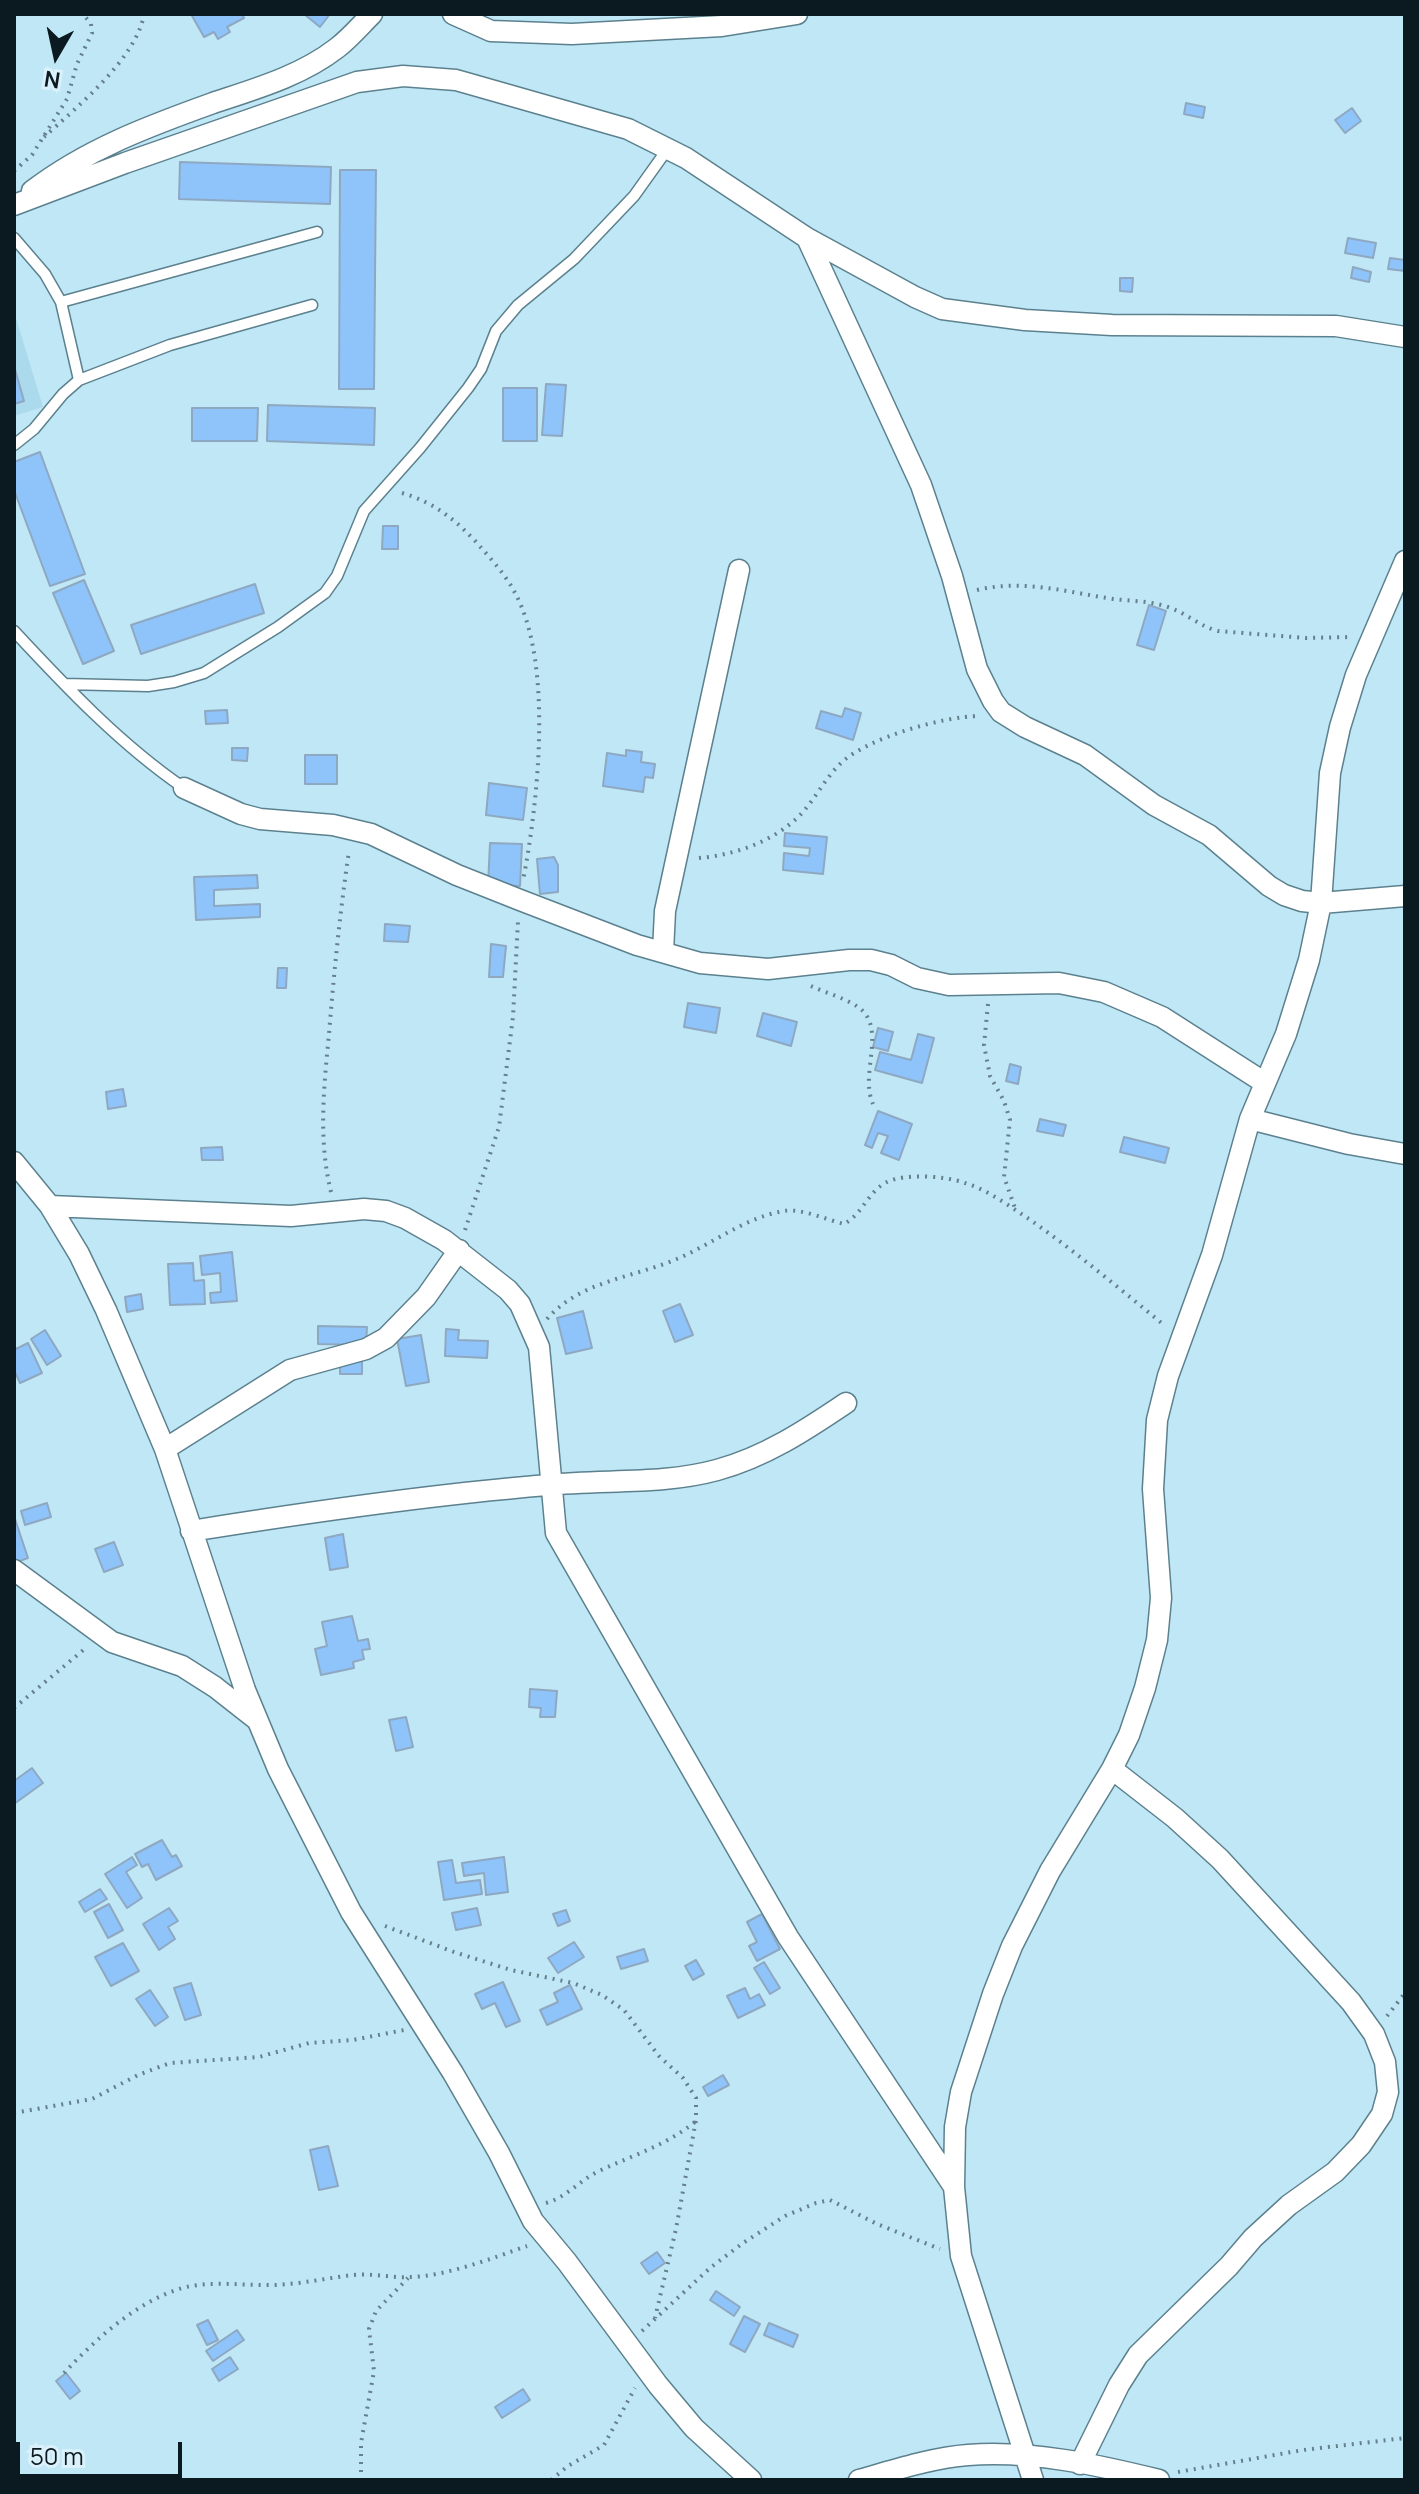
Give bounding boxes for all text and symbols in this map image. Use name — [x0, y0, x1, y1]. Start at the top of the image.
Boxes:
north arrow — [16, 16, 96, 96]
text: N — [42, 64, 62, 96]
scale bar — [20, 2426, 186, 2476]
text: 50 m — [30, 2439, 84, 2472]

